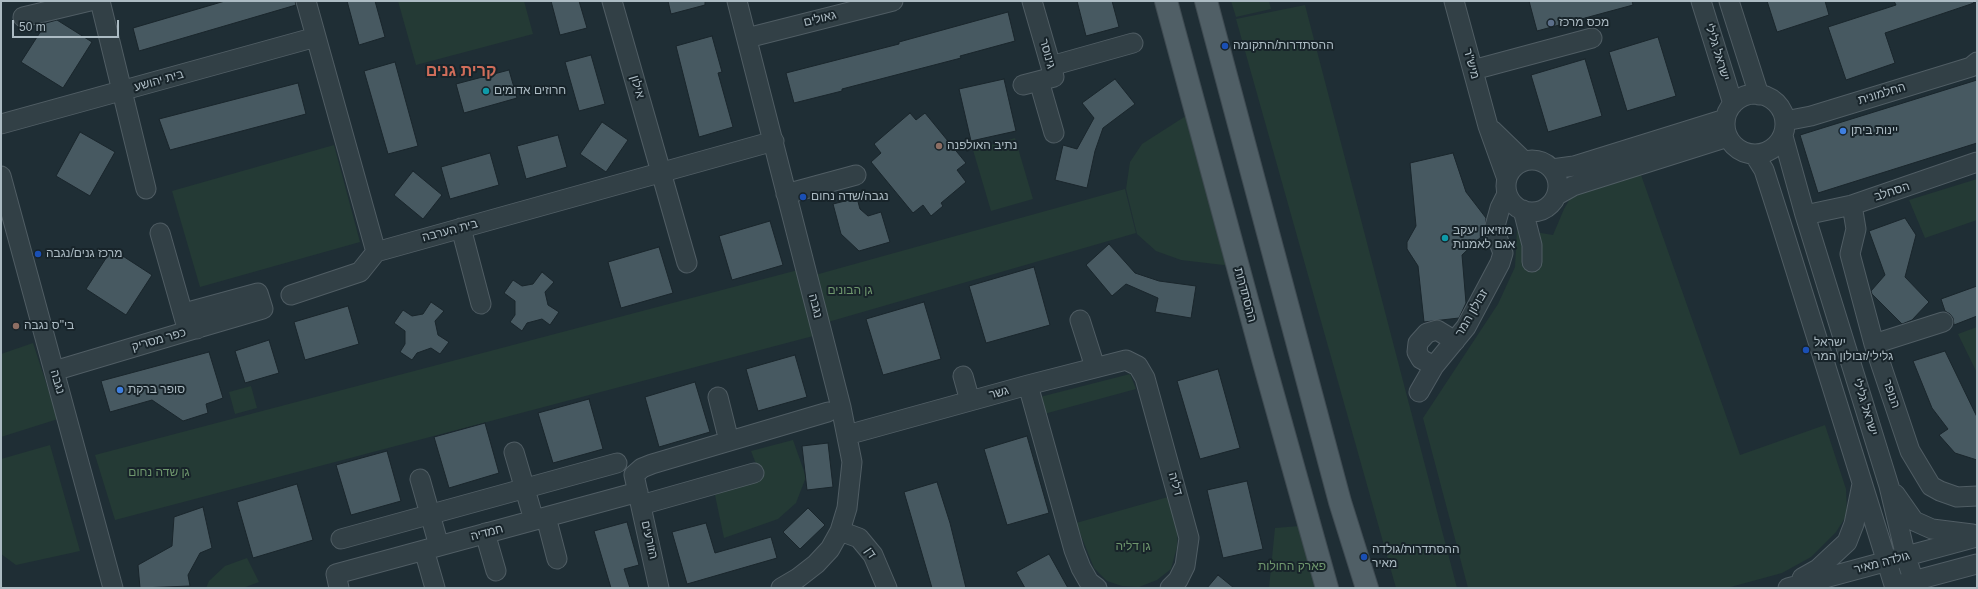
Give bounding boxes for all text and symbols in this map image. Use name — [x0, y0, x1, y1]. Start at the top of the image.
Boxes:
street label: גאולים — [802, 8, 838, 30]
scale bar — [14, 12, 121, 38]
place label: מכס מרכז — [1559, 16, 1609, 30]
marker: מכס מרכז — [1546, 18, 1556, 28]
text: 50 m — [19, 20, 46, 34]
street label: ישראל גלילי — [1701, 22, 1733, 82]
street label: גינוסר — [1036, 37, 1058, 71]
place label: ההסתדרות/התקומה — [1233, 39, 1334, 53]
marker: ההסתדרות/התקומה — [1220, 41, 1230, 51]
street label: מיש"ר — [1460, 47, 1482, 81]
district label: קרית גנים — [426, 62, 496, 82]
street label: בית יהושע — [132, 67, 186, 95]
street label: אילון — [627, 74, 647, 100]
street label: החלמונית — [1857, 80, 1907, 108]
place label: חרוזים אדומים — [494, 84, 566, 98]
marker: חרוזים אדומים — [481, 86, 491, 96]
place label: יינות ביתן — [1851, 124, 1898, 138]
marker: יינות ביתן — [1838, 126, 1848, 136]
place label: נתיב האולפנה — [947, 139, 1017, 153]
marker: נתיב האולפנה — [934, 141, 944, 151]
street label: הסחלב — [1872, 180, 1912, 204]
place label: נגבה/שדה נחום — [811, 190, 889, 204]
marker: נגבה/שדה נחום — [798, 192, 808, 202]
street label: בית הערבה — [421, 217, 479, 245]
place label: מוזיאון יעקב אגם לאמנות — [1453, 224, 1515, 252]
marker: מוזיאון יעקב אגם לאמנות — [1440, 233, 1450, 243]
place label: מרכז גנים/נגבה — [46, 247, 122, 261]
marker: מרכז גנים/נגבה — [33, 249, 43, 259]
street label: ההסתדרות — [1231, 266, 1259, 324]
park label: גן הבונים — [827, 284, 873, 298]
street label: זבולון המר — [1453, 287, 1491, 339]
street label: נגבה — [805, 292, 825, 320]
place label: בי"ס נגבה — [24, 319, 74, 333]
marker: בי"ס נגבה — [11, 321, 21, 331]
street label: כפר מסריק — [130, 325, 188, 355]
place label: ישראל גלילי/זבולון המר — [1814, 336, 1893, 364]
marker: ישראל גלילי/זבולון המר — [1801, 345, 1811, 355]
street label: נגבה — [47, 368, 67, 396]
street label: ישראל גלילי — [1849, 377, 1881, 437]
street label: הנופר — [1879, 378, 1903, 410]
place label: סופר ברקת — [128, 383, 185, 397]
street label: גשר — [987, 383, 1011, 403]
marker: סופר ברקת — [115, 385, 125, 395]
park label: גן שדה נחום — [128, 466, 190, 480]
street label: דליה — [1165, 471, 1185, 497]
street label: הזורעים — [638, 519, 660, 561]
street label: חמדיה — [469, 522, 505, 544]
park label: גן דליה — [1115, 540, 1151, 554]
place label: ההסתדרות/גולדה מאיר — [1372, 543, 1460, 571]
street label: דן — [861, 545, 879, 561]
street label: גולדה מאיר — [1853, 549, 1911, 577]
marker: ההסתדרות/גולדה מאיר — [1359, 552, 1369, 562]
park label: פארק החולות — [1258, 560, 1326, 574]

